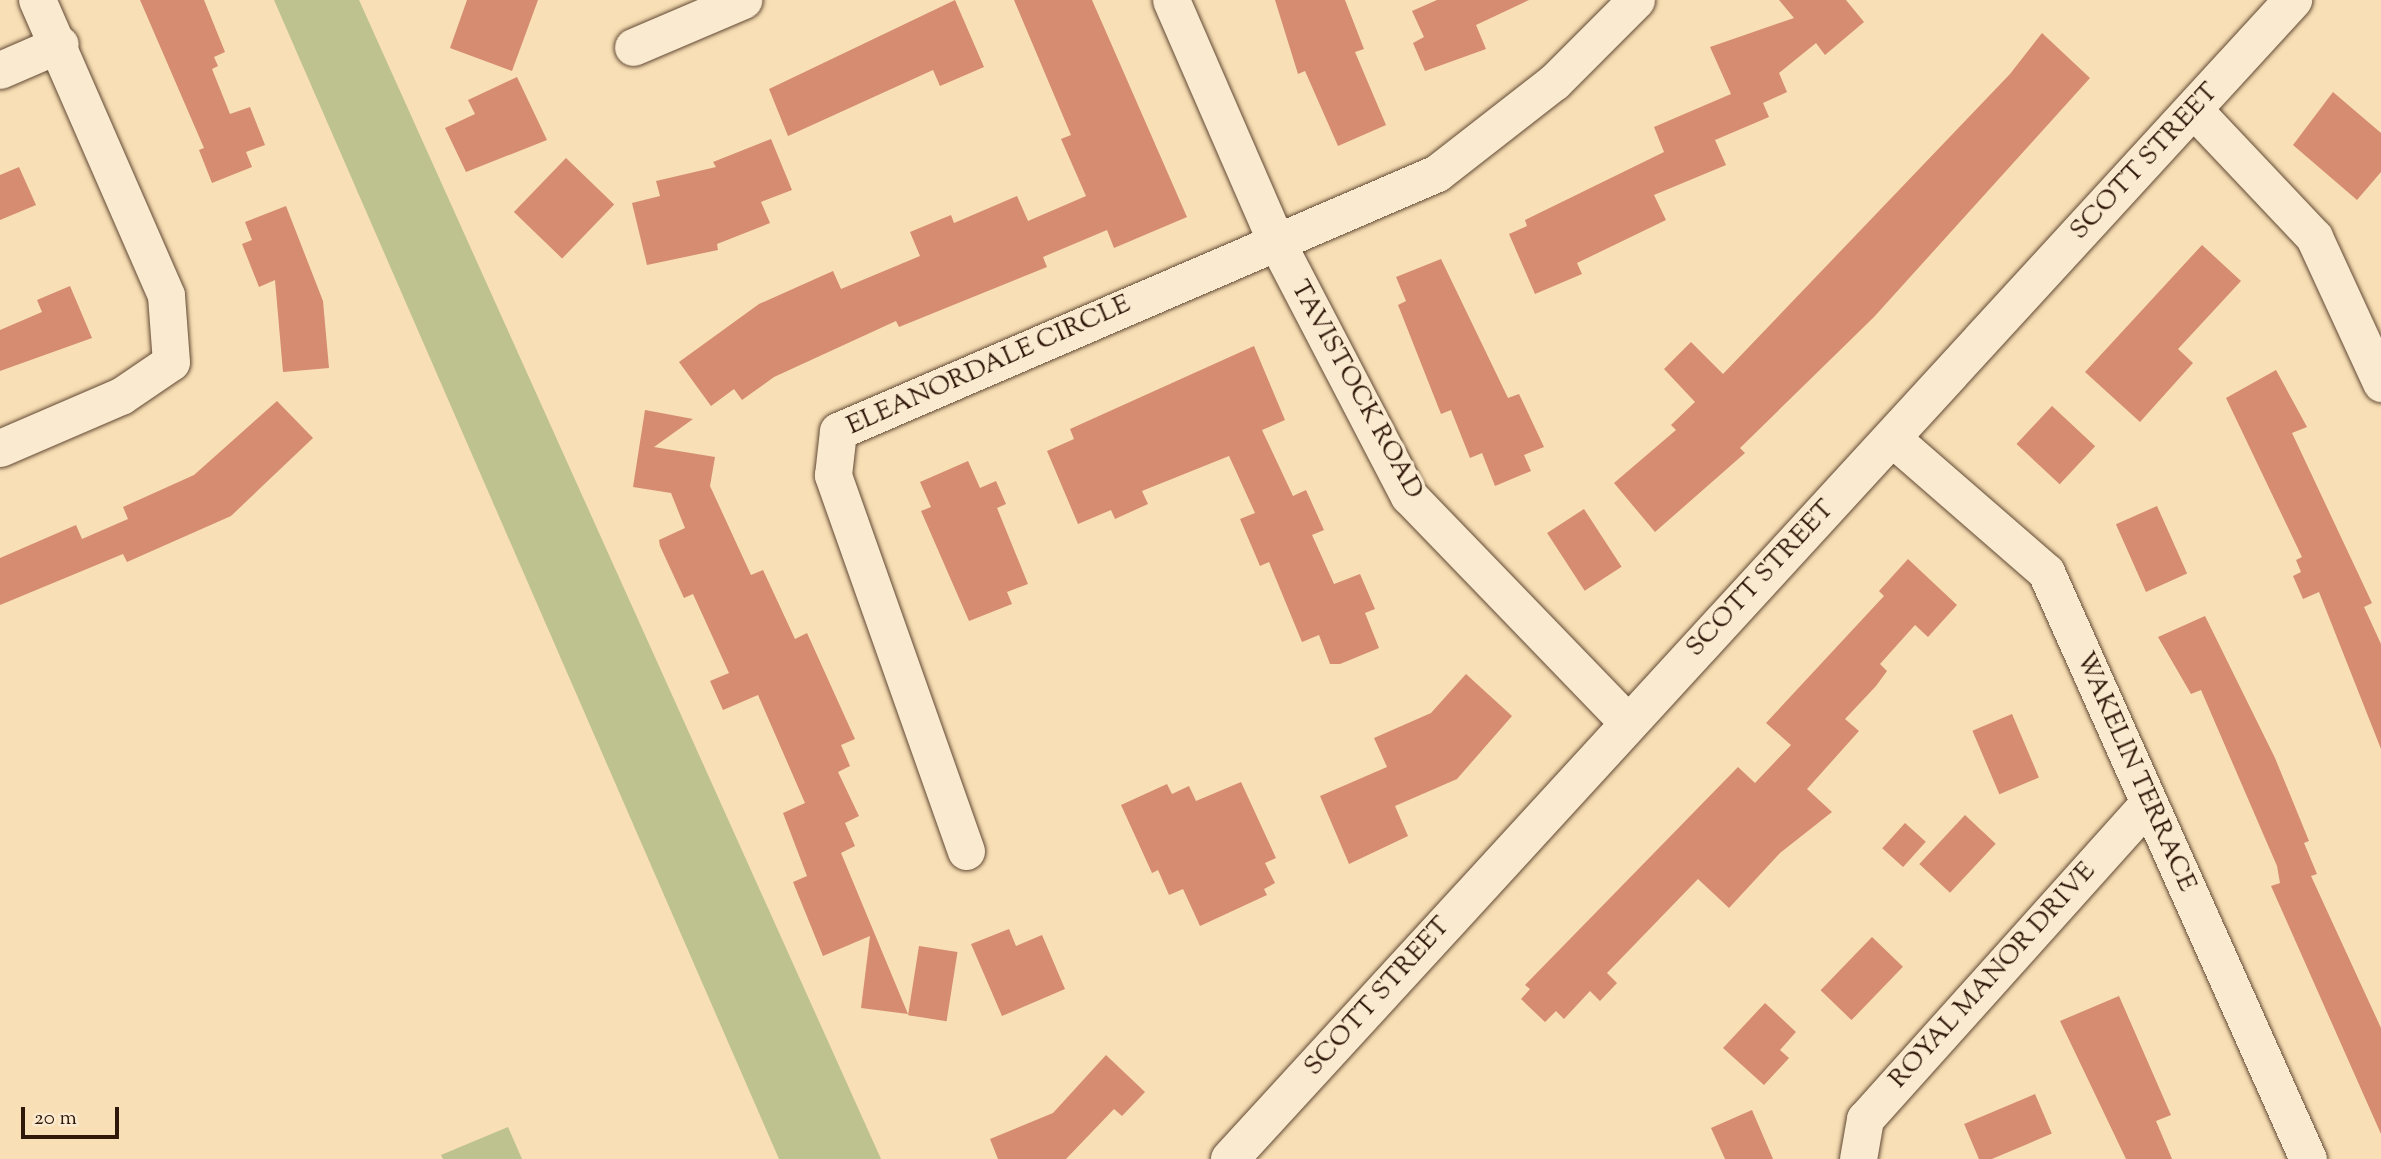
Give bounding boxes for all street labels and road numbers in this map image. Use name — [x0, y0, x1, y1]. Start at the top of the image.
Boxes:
street label: SCOTT STREET — [2064, 77, 2226, 247]
street label: TAVISTOCK ROAD — [1283, 275, 1429, 505]
street label: ELEANORDALE CIRCLE — [842, 289, 1136, 443]
street label: SCOTT STREET — [1680, 494, 1842, 664]
street label: WAKELIN TERRACE — [2068, 647, 2202, 897]
street label: ROYAL MANOR DRIVE — [1883, 857, 2103, 1095]
street label: SCOTT STREET — [1299, 911, 1457, 1083]

